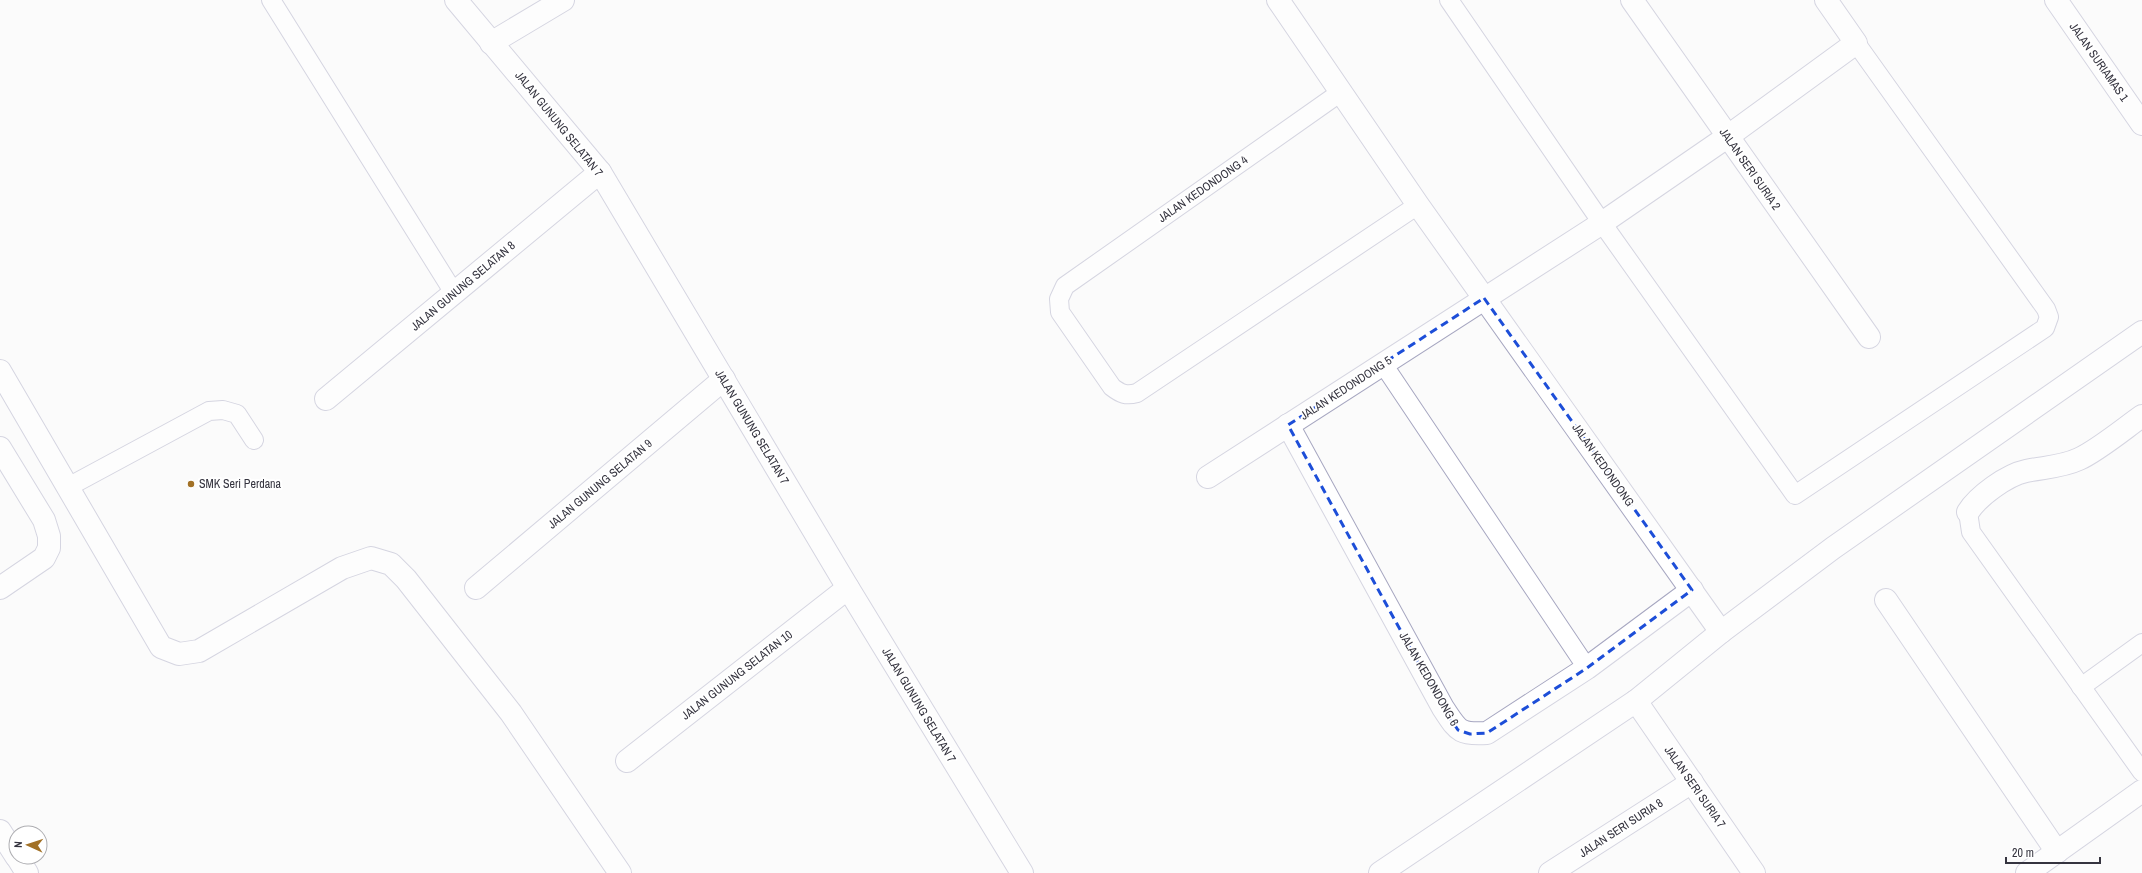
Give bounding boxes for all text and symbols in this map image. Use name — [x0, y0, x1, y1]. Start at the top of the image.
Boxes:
street label: JALAN SURIAMAS 1 — [2066, 19, 2133, 105]
street label: JALAN GUNUNG SELATAN 7 — [511, 68, 607, 181]
street label: JALAN SERI SURIA 2 — [1716, 125, 1784, 213]
street label: JALAN KEDONDONG 4 — [1155, 152, 1251, 226]
street label: JALAN GUNUNG SELATAN 8 — [408, 238, 518, 334]
street label: JALAN KEDONDONG 5 — [1297, 352, 1395, 424]
street label: JALAN GUNUNG SELATAN 7 — [711, 367, 793, 488]
street label: JALAN KEDONDONG — [1568, 420, 1638, 510]
street label: JALAN GUNUNG SELATAN 9 — [545, 436, 655, 532]
place label: SMK Seri Perdana — [199, 476, 282, 492]
marker: SMK Seri Perdana — [186, 479, 196, 489]
street label: JALAN GUNUNG SELATAN 10 — [678, 627, 796, 723]
street label: JALAN KEDONDONG 6 — [1396, 629, 1462, 729]
street label: JALAN GUNUNG SELATAN 7 — [878, 645, 960, 766]
street label: JALAN SERI SURIA 7 — [1661, 743, 1730, 832]
street label: JALAN SERI SURIA 8 — [1576, 795, 1666, 861]
north arrow — [8, 825, 48, 865]
scale bar — [2006, 839, 2100, 865]
text: N — [11, 841, 25, 848]
text: 20 m — [2012, 845, 2034, 861]

